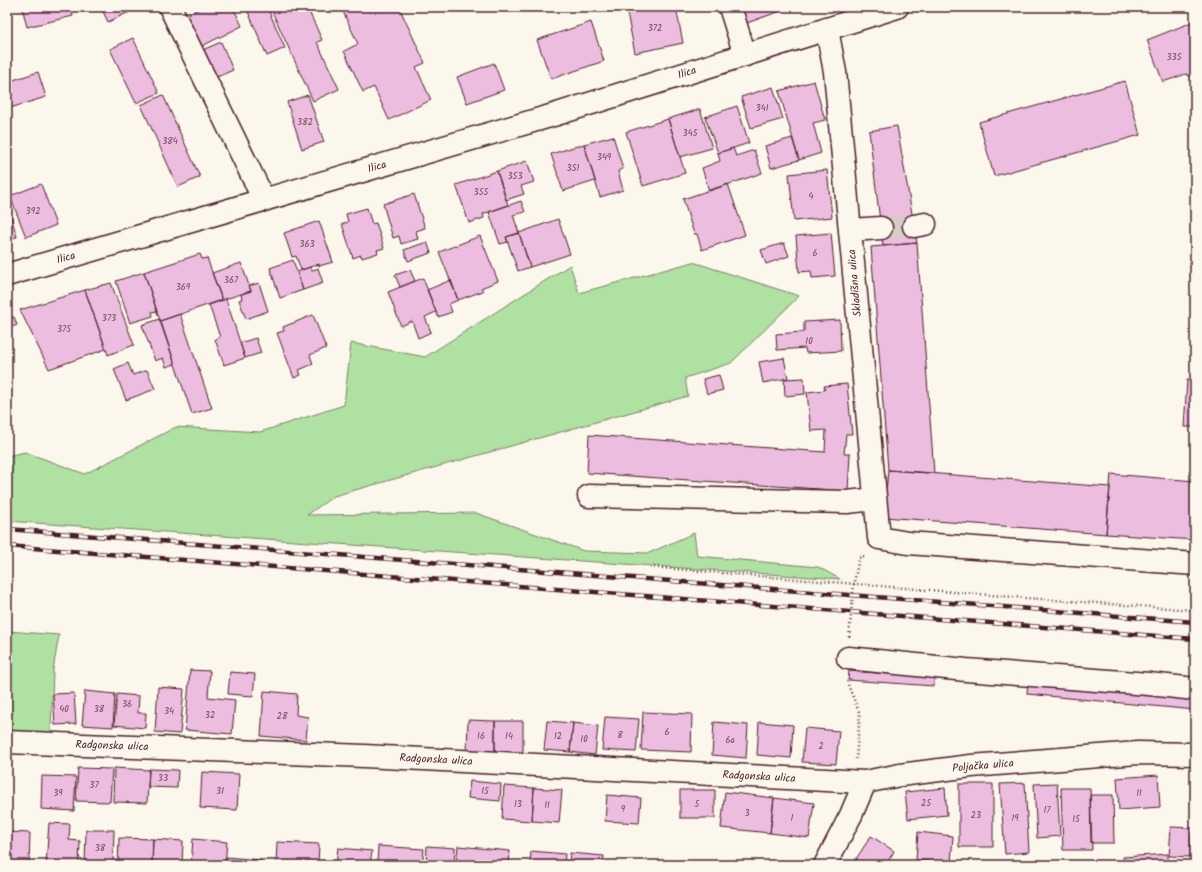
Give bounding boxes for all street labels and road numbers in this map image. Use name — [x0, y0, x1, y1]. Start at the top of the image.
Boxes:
street label: Ilica — [675, 62, 699, 84]
street label: Ilica — [365, 156, 389, 178]
street label: Ilica — [54, 247, 78, 269]
street label: Skladišna ulica — [843, 248, 867, 318]
street label: Radgonska ulica — [75, 736, 149, 756]
street label: Radgonska ulica — [399, 749, 473, 771]
street label: Poljačka ulica — [951, 754, 1015, 778]
street label: Radgonska ulica — [722, 766, 796, 788]

